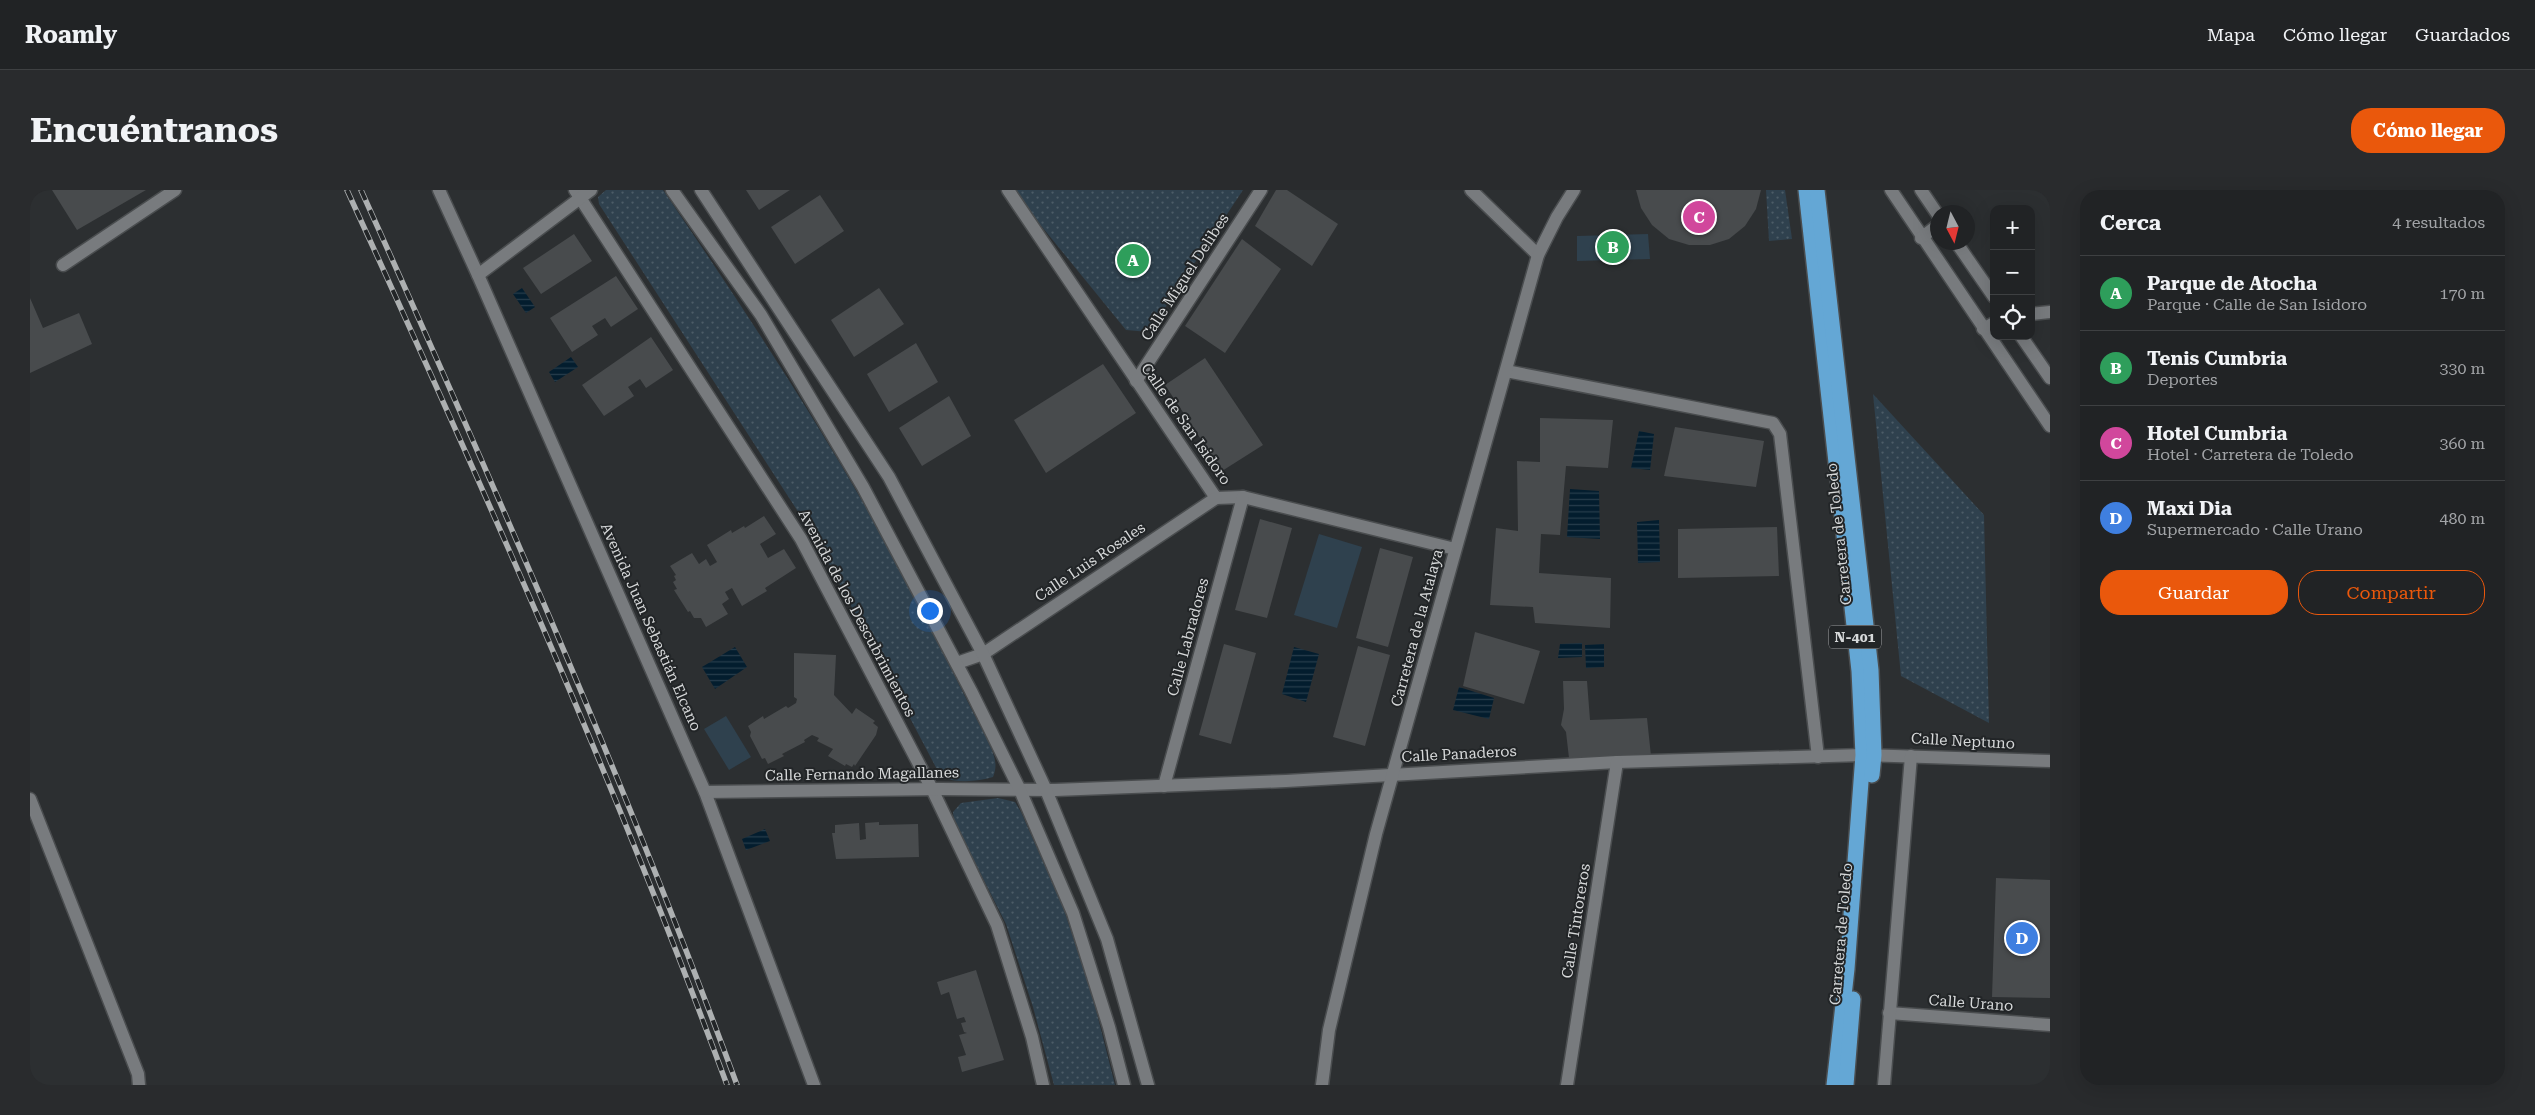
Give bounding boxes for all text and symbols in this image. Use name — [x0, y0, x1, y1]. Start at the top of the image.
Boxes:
text: Roamly — [25, 21, 117, 49]
text: Mapa — [2207, 24, 2255, 45]
text: Cómo llegar — [2283, 24, 2387, 45]
text: Guardados — [2415, 24, 2510, 45]
button: Cómo llegar — [2351, 108, 2505, 153]
text: Encuéntranos — [30, 110, 278, 151]
pin: C — [1683, 198, 1715, 236]
north arrow — [1930, 205, 1975, 250]
map controls — [1990, 205, 2035, 340]
button: + — [1990, 205, 2035, 250]
street label: Calle Miguel Delibes — [1137, 210, 1233, 344]
text: Cerca — [2100, 211, 2161, 235]
text: 4 resultados — [2392, 213, 2485, 232]
pin: B — [1597, 228, 1629, 266]
pin: A — [1117, 241, 1149, 279]
button: − — [1990, 250, 2035, 295]
text: Parque de Atocha — [2147, 272, 2317, 295]
text: A — [2110, 284, 2122, 303]
text: 170 m — [2439, 284, 2485, 303]
button: locate — [1990, 295, 2035, 340]
text: Parque · Calle de San Isidoro — [2147, 295, 2367, 314]
text: Tenis Cumbria — [2147, 347, 2287, 370]
text: B — [2110, 359, 2122, 378]
text: 330 m — [2439, 359, 2485, 378]
street label: Calle de San Isidoro — [1137, 360, 1235, 488]
text: Deportes — [2147, 370, 2218, 389]
text: Hotel Cumbria — [2147, 422, 2287, 445]
text: C — [2110, 434, 2122, 453]
text: 360 m — [2439, 434, 2485, 453]
text: Hotel · Carretera de Toledo — [2147, 445, 2354, 464]
street label: Carretera de Toledo — [1823, 462, 1855, 606]
text: Maxi Dia — [2147, 497, 2232, 520]
street label: Avenida de los Descubrimientos — [794, 506, 920, 720]
text: D — [2110, 509, 2122, 528]
text: 480 m — [2439, 509, 2485, 528]
street label: Calle Luis Rosales — [1031, 518, 1149, 606]
street label: Avenida Juan Sebastián Elcano — [597, 520, 705, 734]
text: Supermercado · Calle Urano — [2147, 520, 2363, 539]
street label: Carretera de la Atalaya — [1387, 547, 1447, 709]
button: Guardar — [2100, 570, 2288, 615]
button: Compartir — [2298, 570, 2485, 615]
street label: Calle Labradores — [1164, 576, 1212, 698]
your location — [917, 598, 943, 624]
road number: N-401 — [1829, 626, 1881, 648]
street label: Calle Neptuno — [1911, 729, 2015, 753]
street label: Calle Panaderos — [1401, 742, 1517, 766]
street label: Calle Fernando Magallanes — [765, 763, 959, 785]
street label: Calle Tintoreros — [1558, 862, 1594, 980]
street label: Carretera de Toledo — [1826, 862, 1856, 1006]
pin: D — [2006, 919, 2038, 957]
street label: Calle Urano — [1928, 991, 2014, 1015]

